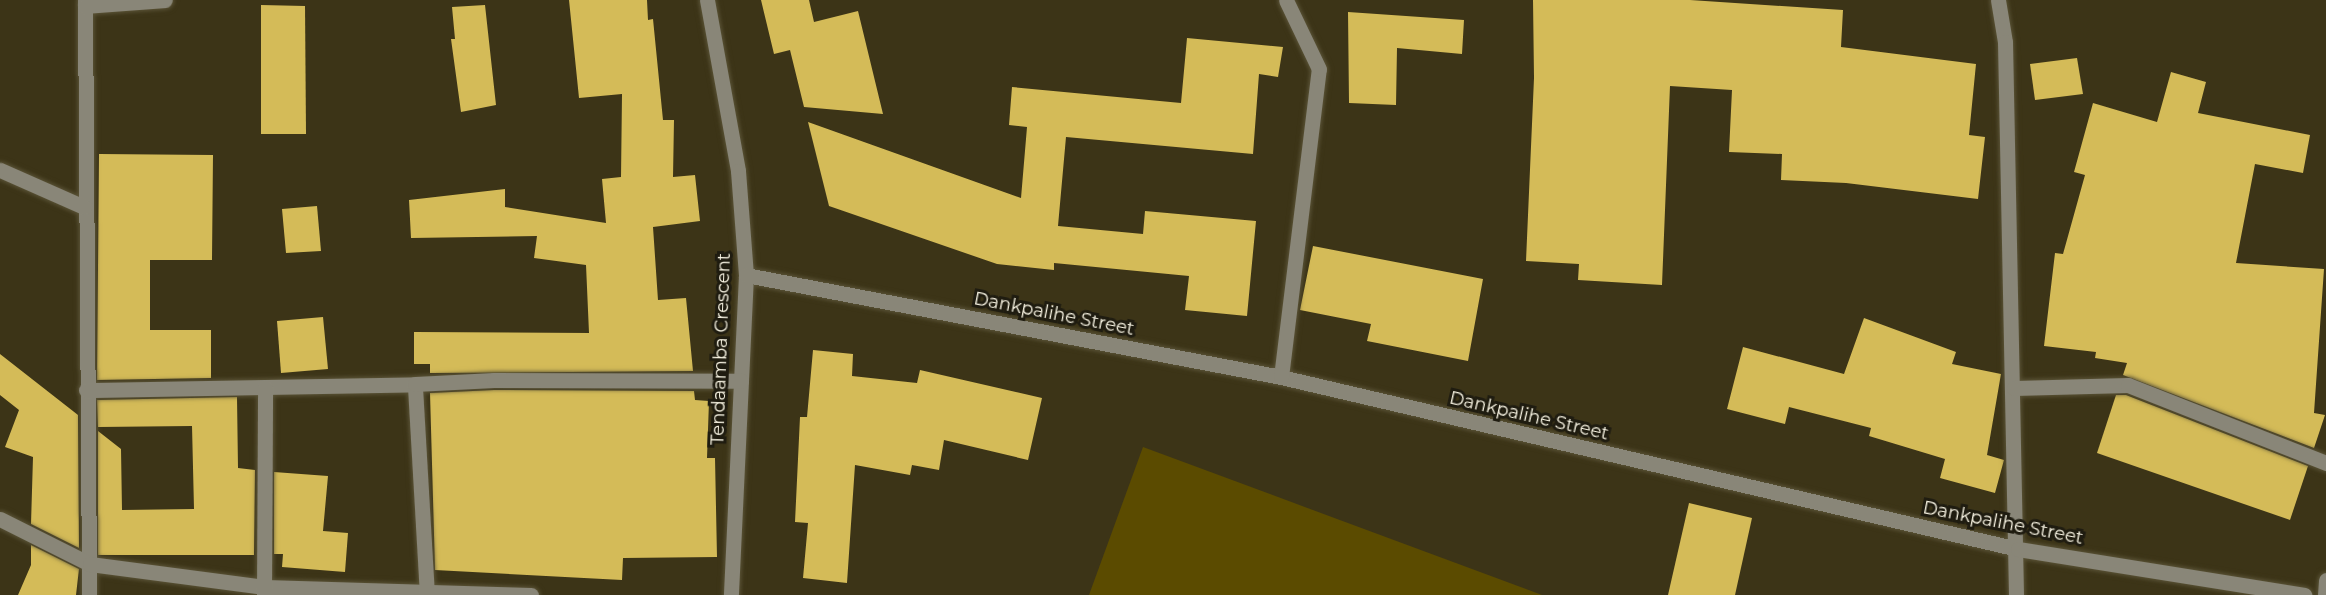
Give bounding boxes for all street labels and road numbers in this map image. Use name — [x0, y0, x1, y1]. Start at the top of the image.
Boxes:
street label: Tendaamba Crescent — [707, 253, 735, 445]
street label: Dankpalihe Street — [972, 288, 1136, 340]
street label: Dankpalihe Street — [1447, 387, 1611, 445]
street label: Dankpalihe Street — [1921, 497, 2085, 549]

